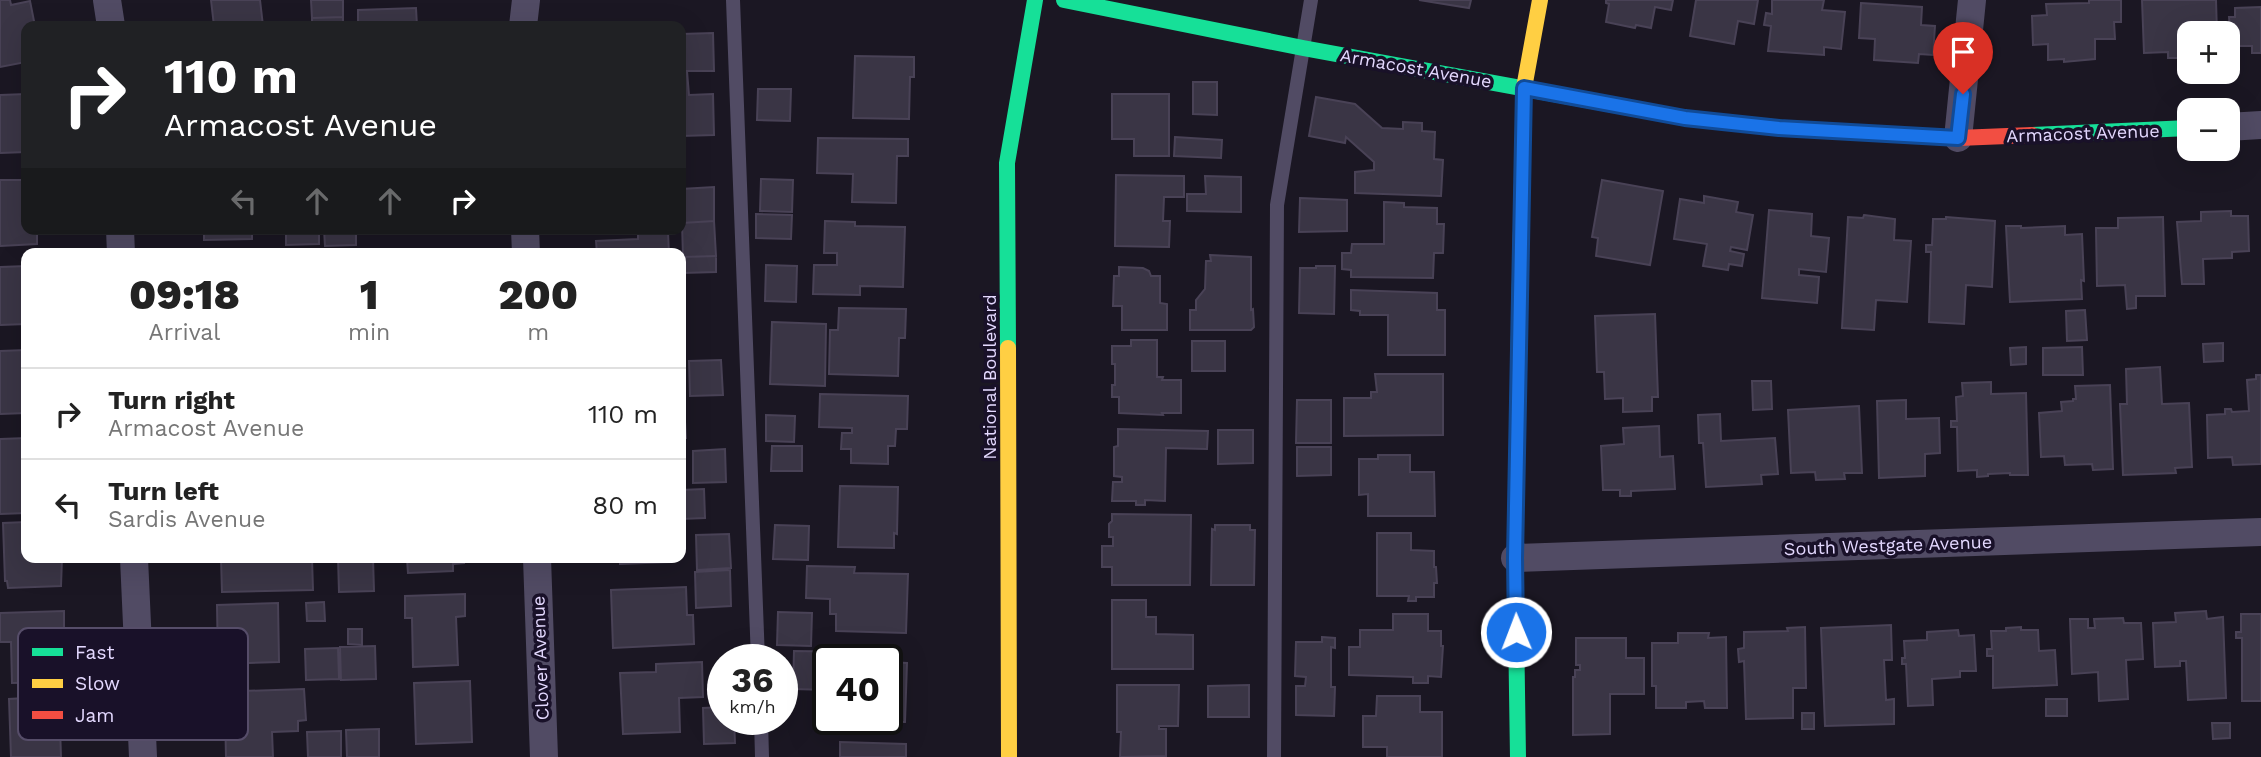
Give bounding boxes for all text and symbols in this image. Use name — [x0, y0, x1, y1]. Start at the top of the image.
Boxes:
map controls — [2177, 21, 2240, 161]
button: + — [2177, 21, 2240, 84]
pin — [1933, 22, 1993, 94]
icon: arrive — [1944, 33, 1982, 71]
street label: Armacost Avenue — [1339, 44, 1493, 92]
text: 110 m — [164, 47, 298, 105]
icon: right — [49, 49, 140, 140]
button: − — [2177, 98, 2240, 161]
text: Armacost Avenue — [164, 106, 437, 144]
street label: Armacost Avenue — [2006, 120, 2160, 146]
icon: left — [225, 182, 263, 220]
icon: ahead — [298, 182, 336, 220]
icon: ahead — [371, 182, 409, 220]
icon: right — [444, 182, 482, 220]
text: 09:18 — [129, 270, 240, 319]
text: 1 — [360, 270, 379, 319]
text: 200 — [498, 270, 578, 319]
street label: National Boulevard — [979, 294, 1000, 460]
text: Arrival — [149, 319, 220, 346]
text: min — [348, 319, 390, 346]
text: m — [527, 319, 549, 346]
text: Turn right — [108, 385, 235, 415]
icon: right — [49, 395, 87, 433]
text: 110 m — [588, 399, 658, 429]
text: Armacost Avenue — [108, 415, 304, 442]
text: Turn left — [108, 476, 219, 506]
icon: left — [49, 486, 87, 524]
text: 80 m — [592, 490, 658, 520]
text: Sardis Avenue — [108, 506, 265, 533]
street label: South Westgate Avenue — [1784, 531, 1992, 559]
street label: Clover Avenue — [527, 595, 553, 721]
position arrow — [1479, 595, 1553, 669]
legend — [18, 628, 248, 740]
text: Fast — [75, 641, 114, 664]
speed limit sign: 40 — [812, 644, 903, 735]
text: 36 — [731, 659, 774, 701]
text: Slow — [75, 672, 120, 695]
text: km/h — [729, 696, 776, 717]
text: Jam — [75, 704, 114, 727]

